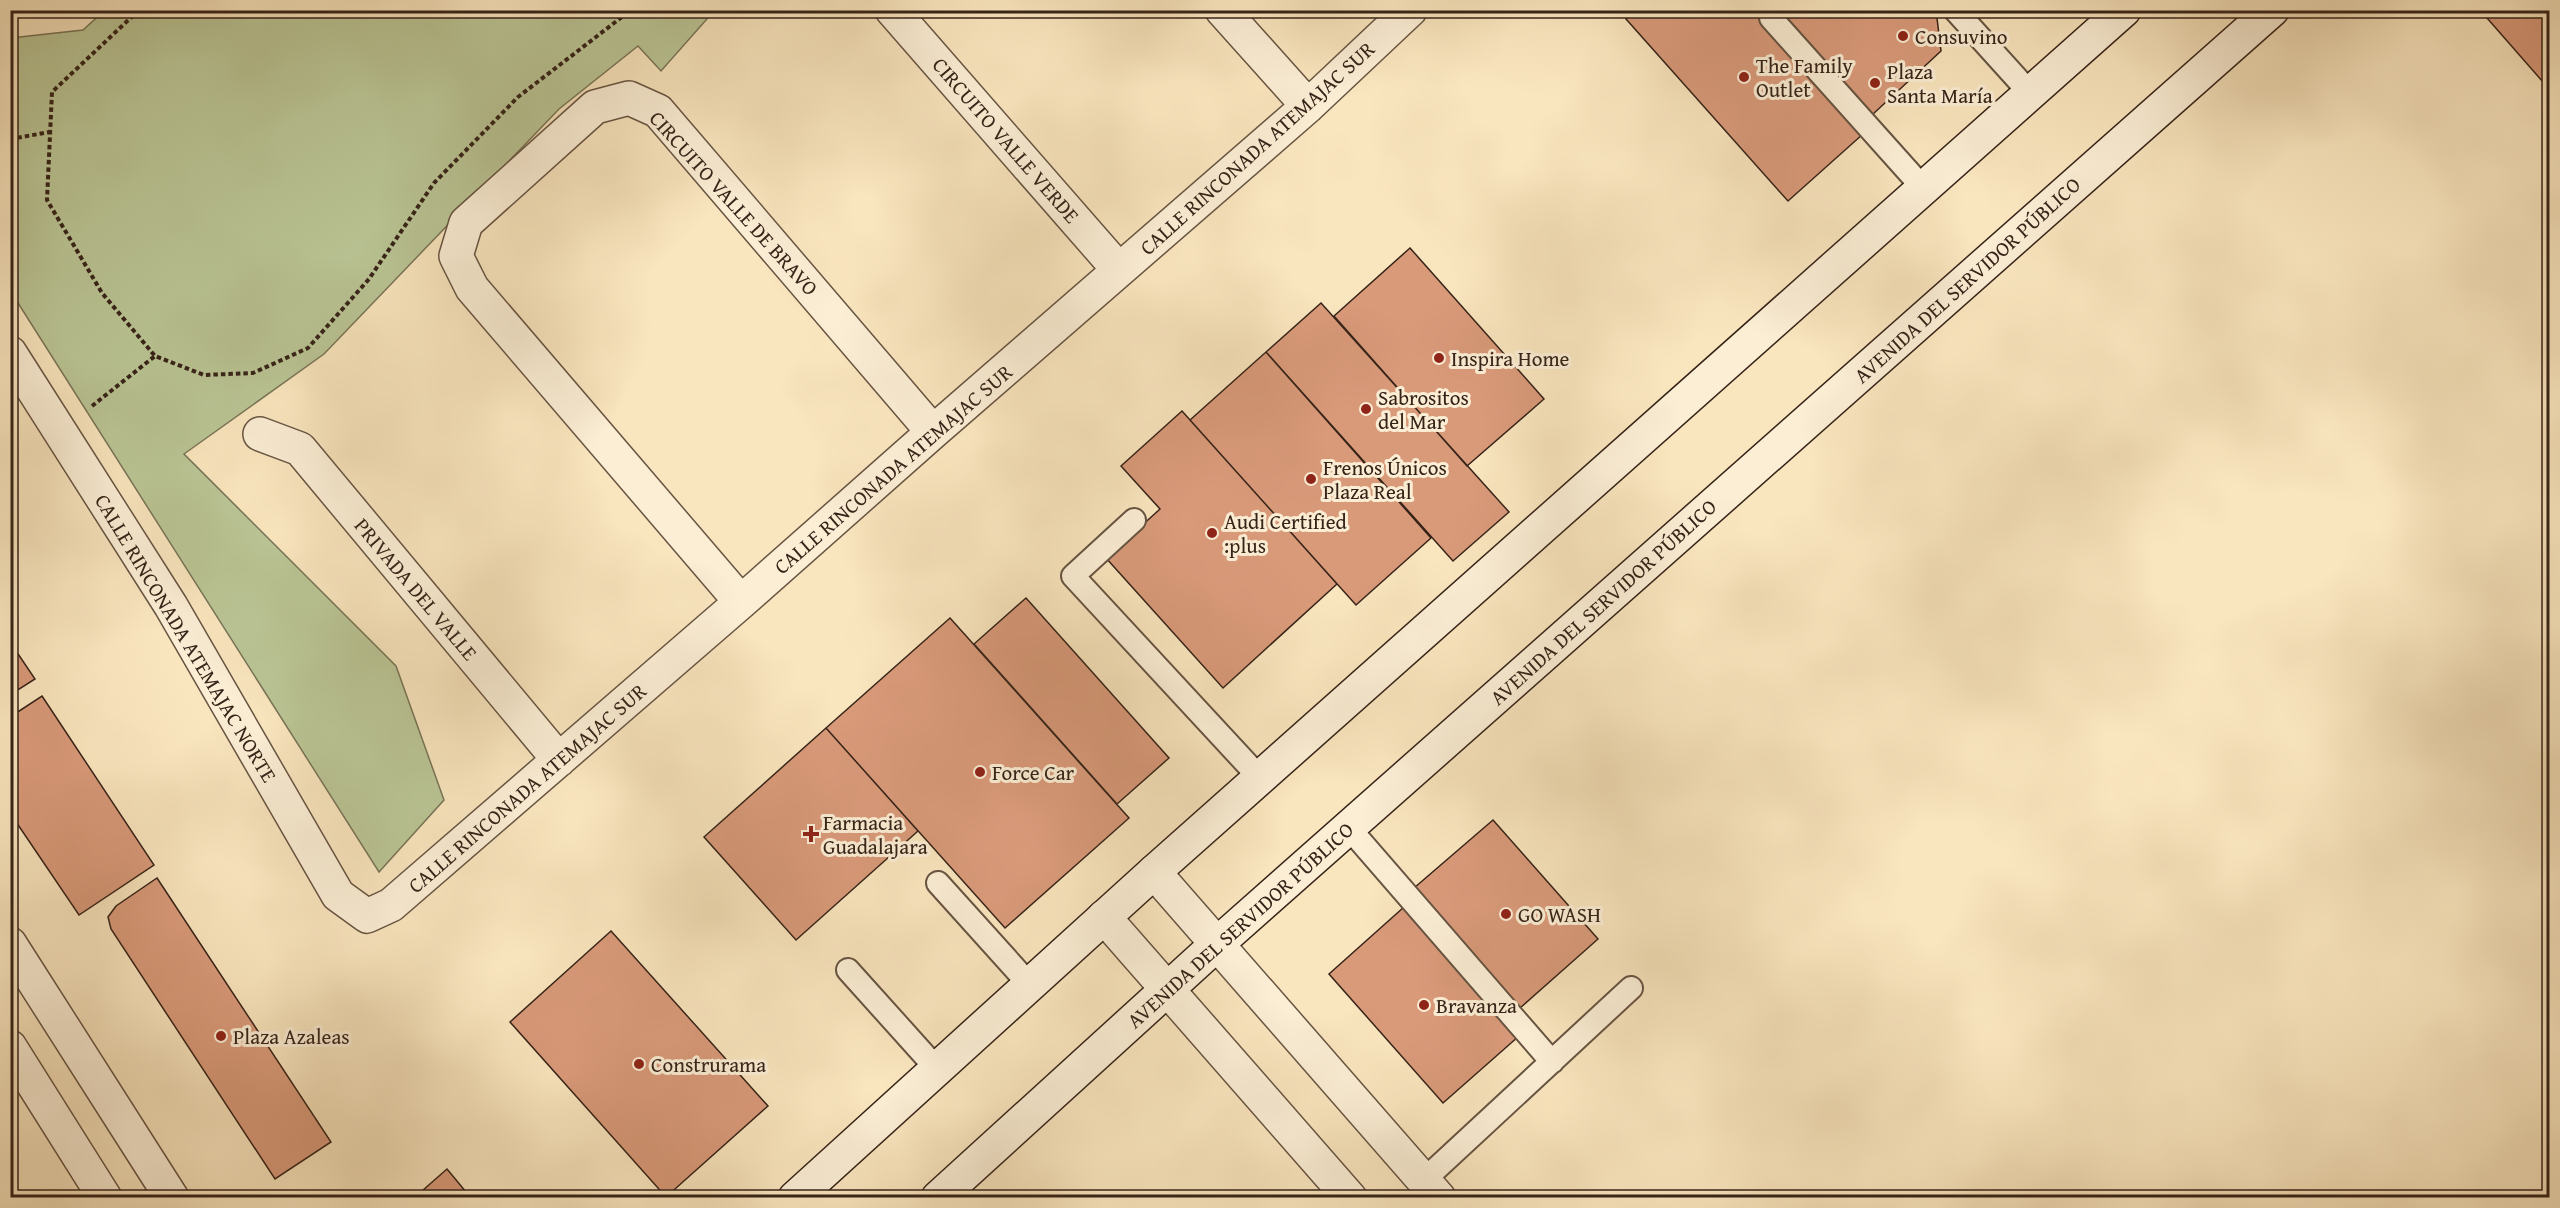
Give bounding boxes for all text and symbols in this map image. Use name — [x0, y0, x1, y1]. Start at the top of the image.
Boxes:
place label: Consuvino — [1915, 21, 2007, 52]
marker: Consuvino — [1896, 29, 1910, 43]
street label: CALLE RINCONADA ATEMAJAC SUR — [1133, 33, 1382, 262]
street label: CIRCUITO VALLE VERDE — [925, 50, 1087, 230]
place label: The Family Outlet — [1756, 50, 1853, 105]
place label: Plaza Santa María — [1887, 56, 1993, 111]
marker: The Family Outlet — [1737, 70, 1751, 84]
marker: Plaza Santa María — [1868, 76, 1882, 90]
street label: CIRCUITO VALLE DE BRAVO — [642, 104, 826, 302]
street label: AVENIDA DEL SERVIDOR PÚBLICO — [1847, 169, 2087, 391]
place label: Inspira Home — [1451, 343, 1570, 374]
marker: Inspira Home — [1432, 351, 1446, 365]
street label: CALLE RINCONADA ATEMAJAC SUR — [767, 356, 1020, 581]
place label: Sabrositos del Mar — [1378, 382, 1469, 437]
marker: Sabrositos del Mar — [1359, 402, 1373, 416]
place label: Frenos Únicos Plaza Real — [1323, 452, 1447, 507]
marker: Frenos Únicos Plaza Real — [1304, 472, 1318, 486]
street label: CALLE RINCONADA ATEMAJAC NORTE — [87, 488, 285, 788]
street label: AVENIDA DEL SERVIDOR PÚBLICO — [1483, 491, 1723, 713]
place label: Audi Certified :plus — [1224, 506, 1348, 561]
street label: PRIVADA DEL VALLE — [347, 511, 485, 667]
marker: Audi Certified :plus — [1205, 526, 1219, 540]
street label: CALLE RINCONADA ATEMAJAC SUR — [401, 675, 654, 900]
place label: Force Car — [992, 757, 1075, 788]
marker: Force Car — [973, 765, 987, 779]
place label: Farmacia Guadalajara — [823, 807, 928, 862]
street label: AVENIDA DEL SERVIDOR PÚBLICO — [1120, 814, 1360, 1036]
marker: Farmacia Guadalajara — [804, 827, 818, 841]
place label: GO WASH — [1518, 899, 1601, 930]
marker: GO WASH — [1499, 907, 1513, 921]
place label: Bravanza — [1436, 990, 1517, 1021]
marker: Bravanza — [1417, 998, 1431, 1012]
place label: Plaza Azaleas — [233, 1021, 350, 1052]
marker: Plaza Azaleas — [214, 1029, 228, 1043]
place label: Construrama — [651, 1049, 766, 1080]
marker: Construrama — [632, 1057, 646, 1071]

